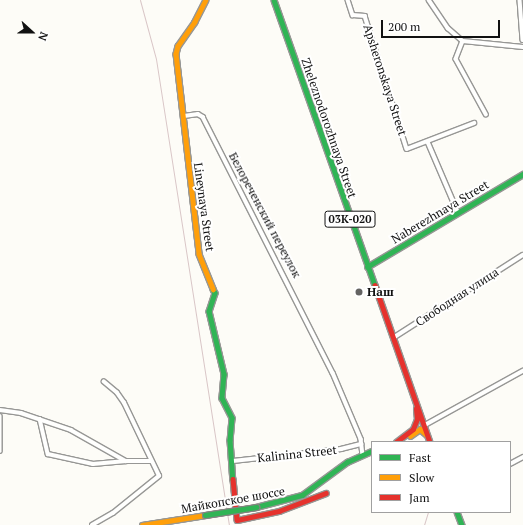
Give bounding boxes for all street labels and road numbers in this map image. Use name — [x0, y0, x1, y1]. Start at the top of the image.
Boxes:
street label: Apsheronskaya Street — [360, 23, 410, 137]
street label: Zheleznodorozhnaya Street — [298, 56, 360, 200]
street label: Белореченский переулок — [226, 150, 304, 280]
street label: Lineynaya Street — [191, 162, 217, 252]
street label: Naberezhnaya Street — [389, 177, 491, 247]
road number: 03К-020 — [324, 210, 376, 228]
street label: Свободная улица — [413, 265, 501, 329]
street label: Kalinina Street — [257, 443, 337, 465]
street label: Майкопское шоссе — [180, 484, 286, 516]

